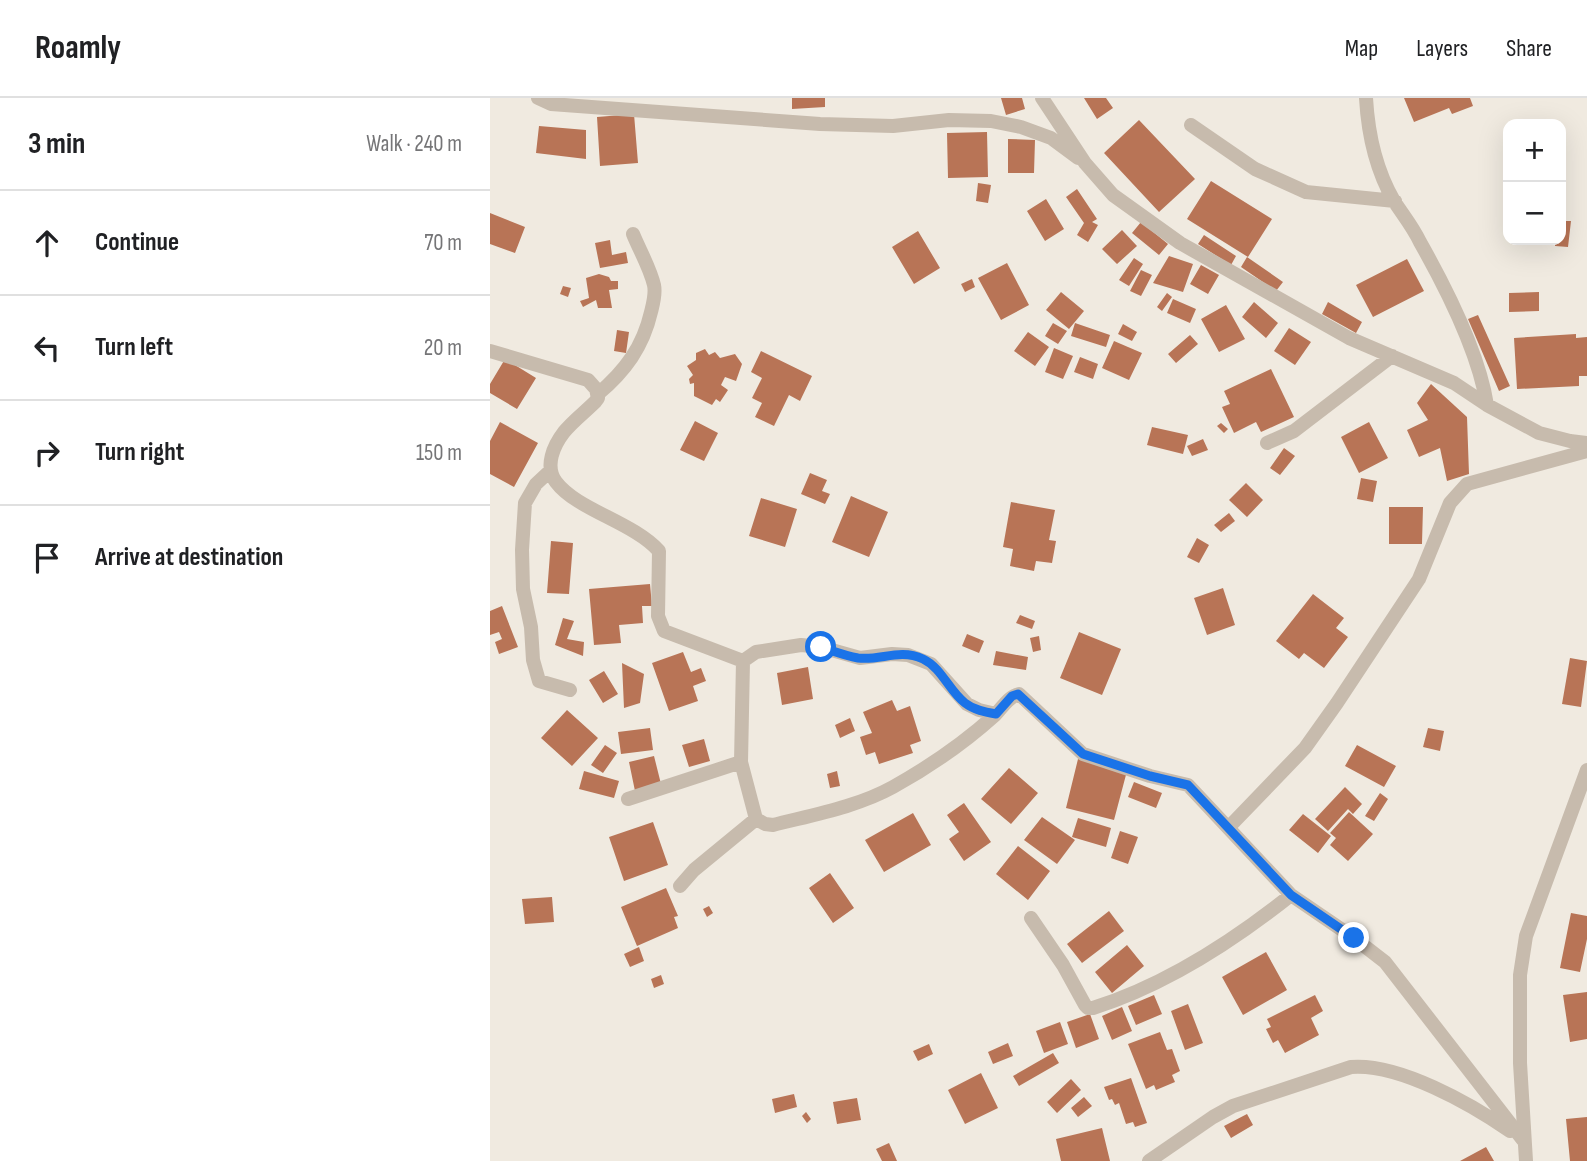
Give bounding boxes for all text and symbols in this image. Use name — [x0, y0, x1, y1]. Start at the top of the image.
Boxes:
text: Roamly — [35, 28, 121, 68]
text: Map — [1345, 34, 1378, 63]
text: Layers — [1416, 34, 1468, 63]
text: Share — [1506, 34, 1552, 63]
map controls — [1503, 119, 1566, 245]
button: + — [1503, 119, 1566, 182]
text: 3 min — [28, 126, 85, 162]
text: Walk · 240 m — [366, 130, 462, 158]
button: − — [1503, 182, 1566, 245]
icon: ahead — [28, 224, 66, 262]
text: Continue — [95, 227, 179, 258]
text: 70 m — [424, 229, 462, 257]
icon: left — [28, 329, 66, 367]
text: Turn left — [95, 332, 173, 363]
text: 20 m — [424, 334, 462, 362]
icon: right — [28, 434, 66, 472]
text: Turn right — [95, 437, 184, 468]
text: 150 m — [416, 439, 462, 467]
icon: arrive — [28, 539, 66, 577]
text: Arrive at destination — [95, 542, 283, 573]
route start — [805, 631, 836, 662]
route end — [1338, 922, 1369, 953]

